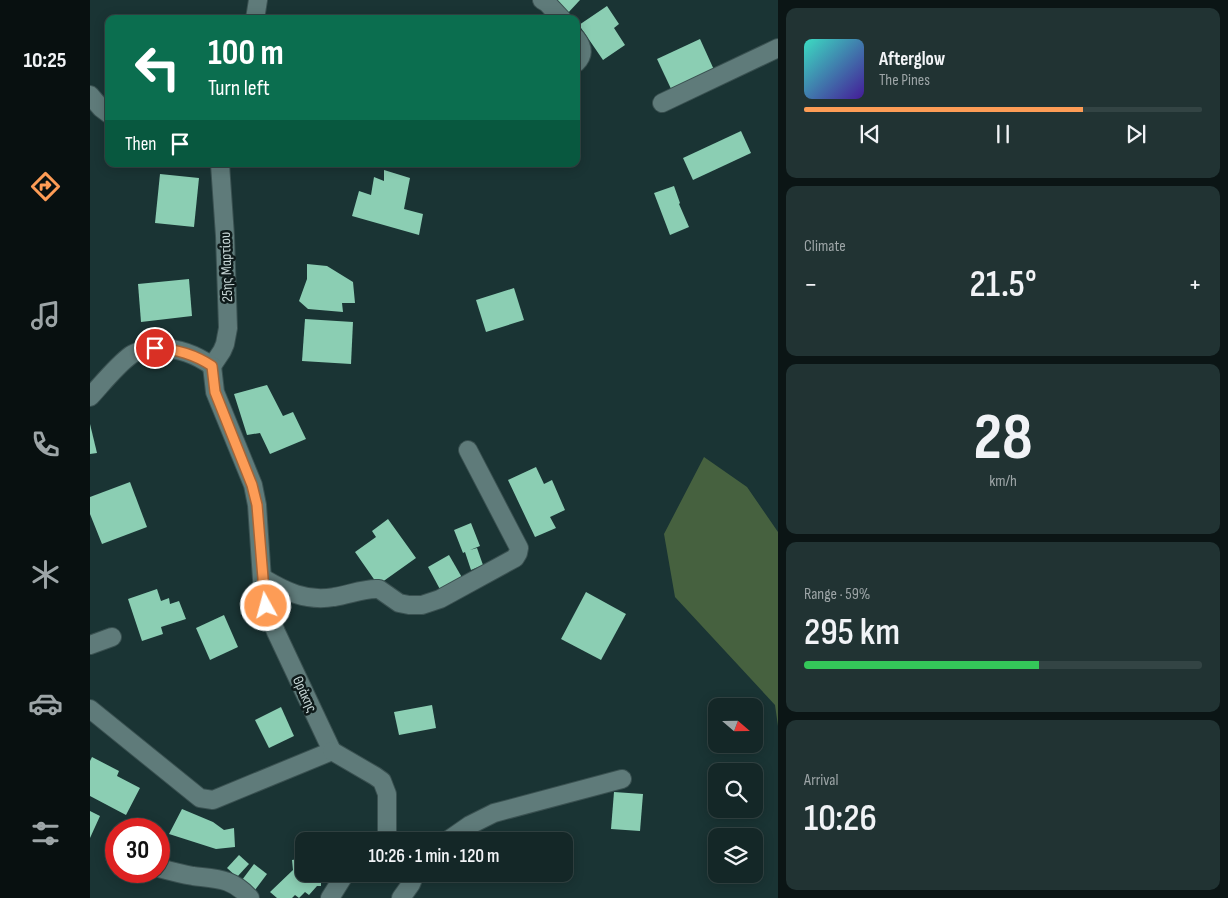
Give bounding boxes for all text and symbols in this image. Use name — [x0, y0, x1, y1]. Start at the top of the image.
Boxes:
text: 100 m — [208, 32, 284, 75]
icon: left — [125, 35, 190, 100]
text: 10:25 — [23, 47, 67, 74]
text: Afterglow — [879, 48, 945, 71]
text: The Pines — [879, 71, 930, 90]
text: Turn left — [208, 75, 270, 102]
icon: previous — [856, 120, 884, 148]
icon: pause — [989, 120, 1017, 148]
icon: next — [1122, 120, 1150, 148]
icon: arrive — [166, 130, 194, 158]
text: Then — [125, 133, 156, 156]
icon: directions — [28, 169, 63, 204]
street label: 25ης Μαρτίου — [216, 232, 237, 302]
text: Climate — [804, 237, 846, 256]
text: 21.5° — [969, 262, 1037, 307]
text: − — [804, 268, 818, 301]
text: + — [1188, 268, 1202, 301]
icon: music — [28, 298, 63, 333]
pin — [134, 327, 176, 369]
icon: arrive — [141, 334, 169, 362]
text: 28 — [973, 400, 1033, 478]
icon: phone — [28, 427, 63, 462]
text: km/h — [989, 472, 1017, 491]
icon: climate — [28, 557, 63, 592]
position arrow — [239, 579, 291, 631]
text: Range · 59% — [804, 585, 870, 604]
text: 295 km — [804, 610, 900, 655]
street label: Θράκης — [288, 673, 321, 716]
icon: car — [28, 686, 63, 721]
north arrow — [708, 698, 762, 752]
map controls — [708, 698, 763, 883]
button: search — [708, 763, 763, 818]
text: Arrival — [804, 771, 838, 790]
text: 10:26 — [804, 796, 877, 841]
icon: filters — [28, 816, 63, 851]
speed limit sign: 30 — [105, 818, 170, 883]
button: layers — [708, 828, 763, 883]
text: 10:26 · 1 min · 120 m — [368, 845, 500, 868]

